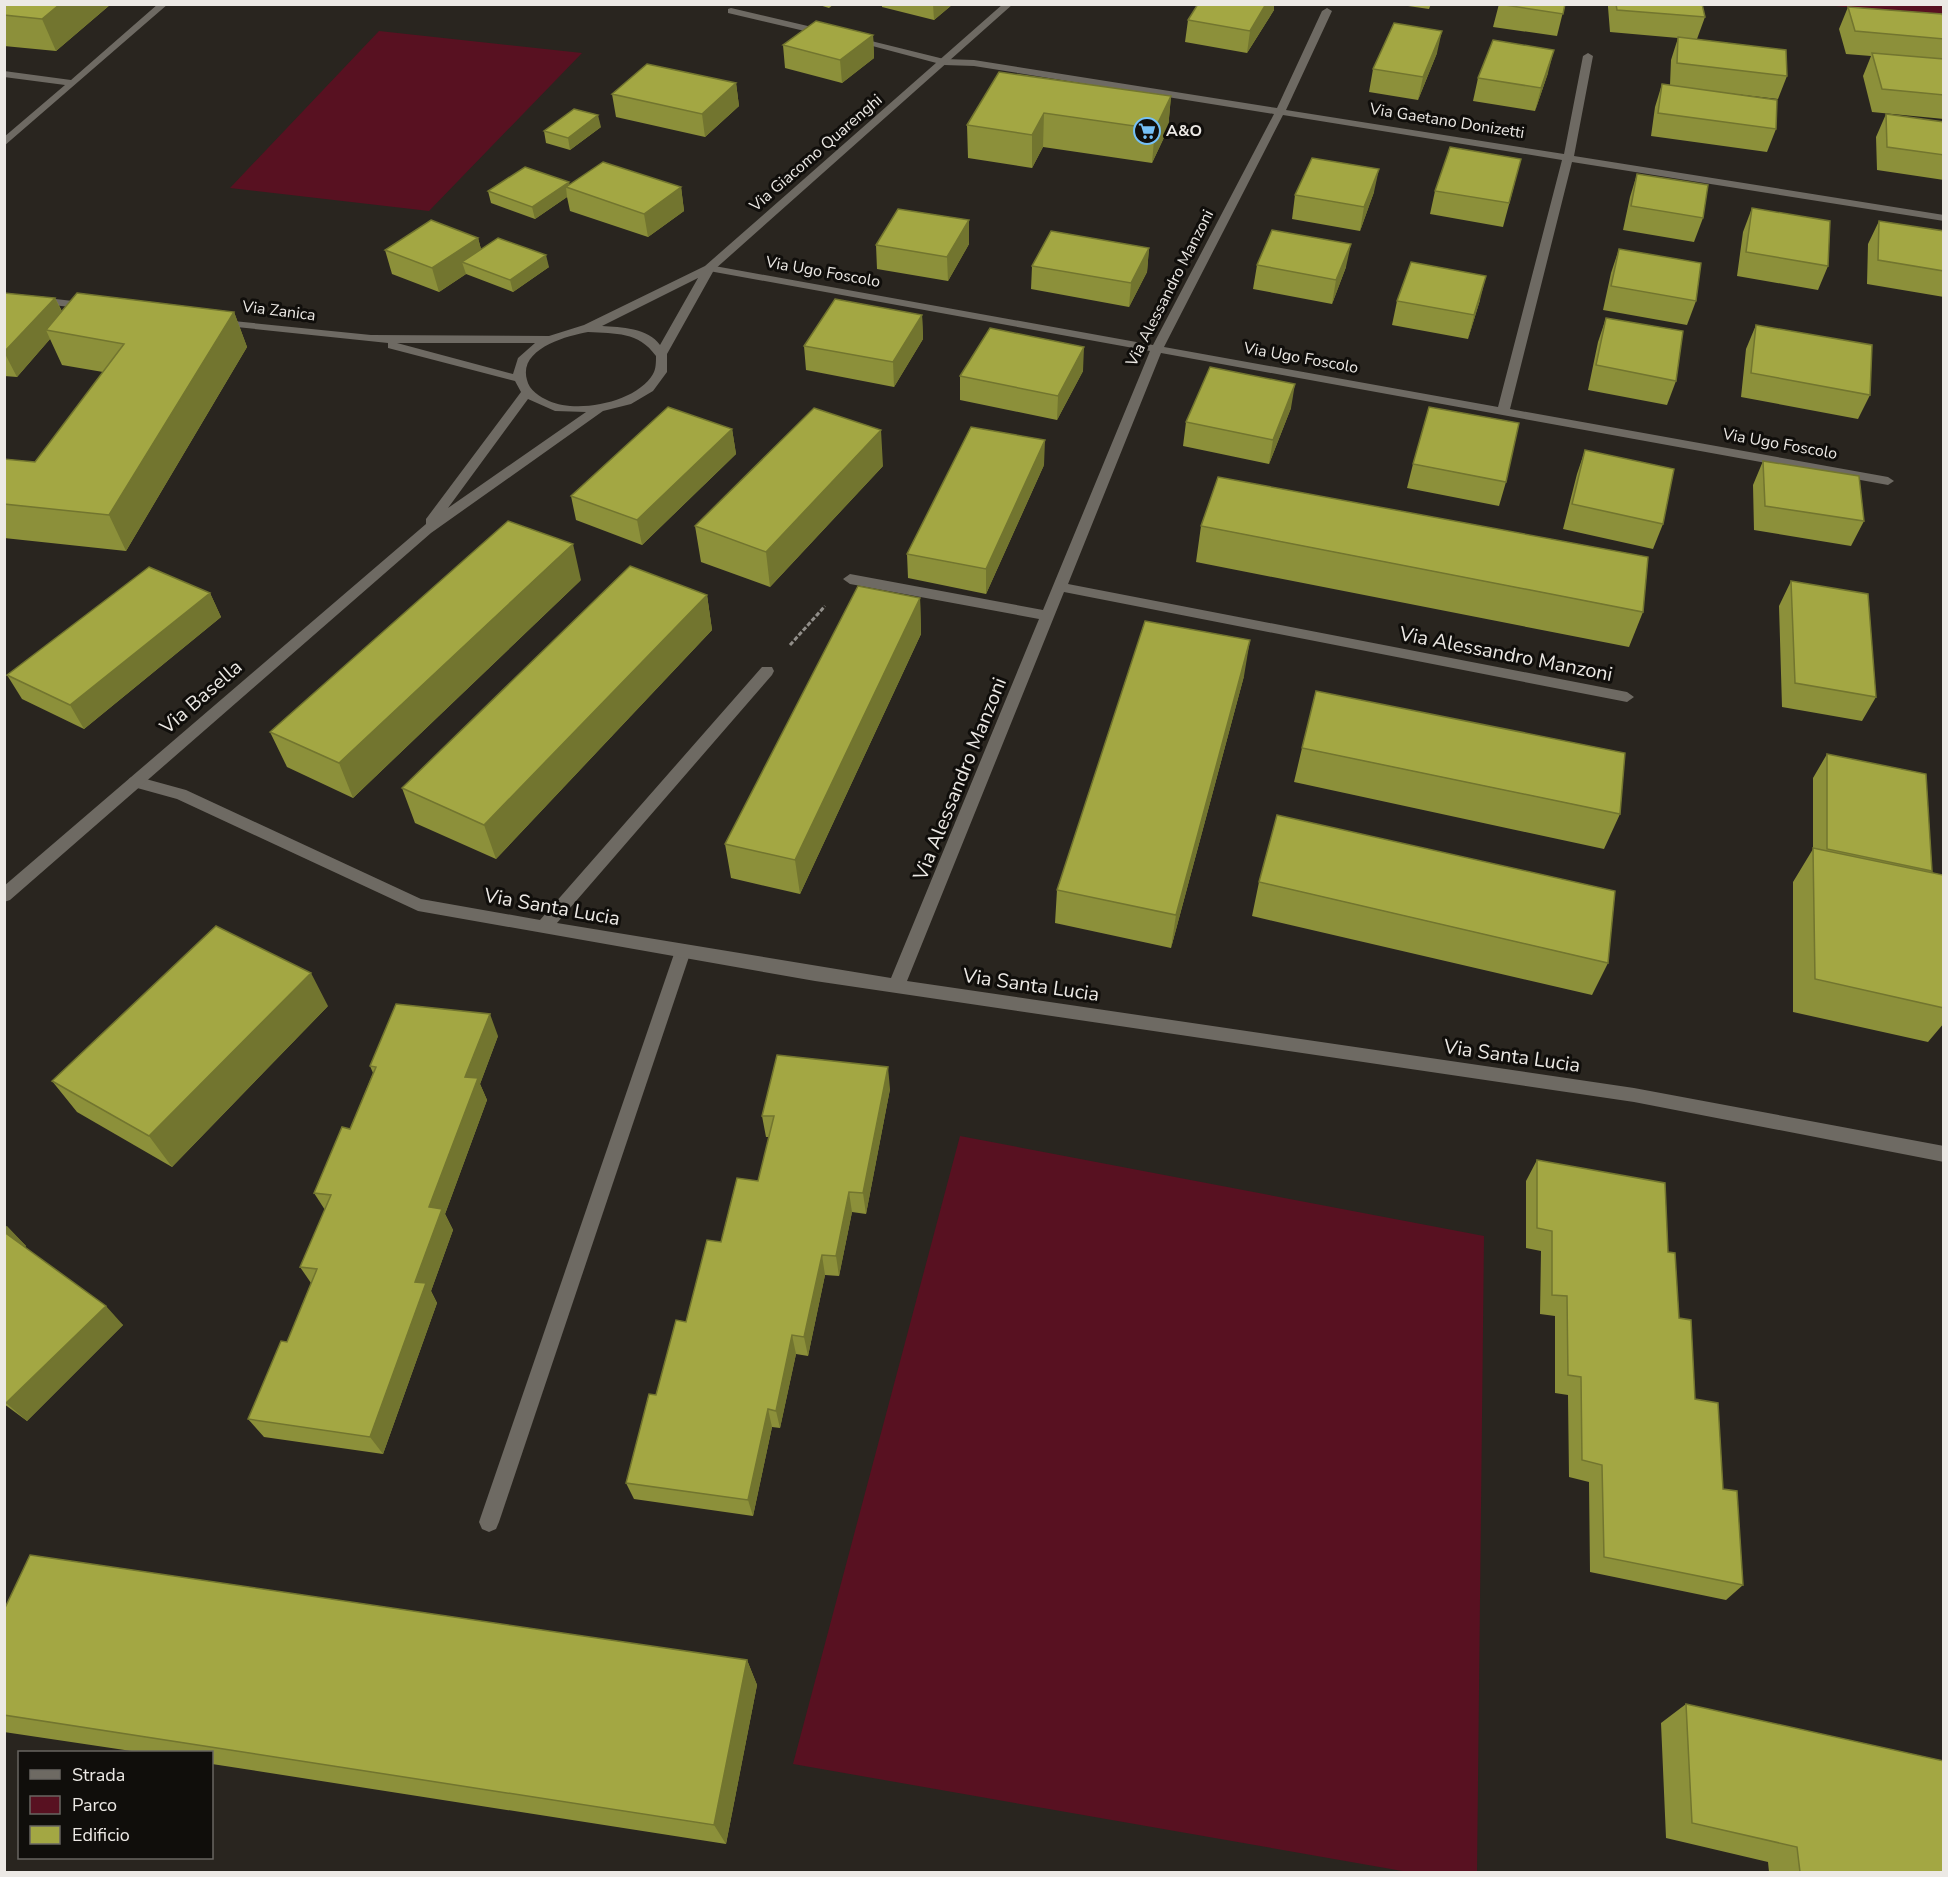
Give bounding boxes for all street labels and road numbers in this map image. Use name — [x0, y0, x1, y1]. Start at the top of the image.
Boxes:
street label: Via Giacomo Quarenghi — [744, 89, 887, 217]
street label: Via Gaetano Donizetti — [1367, 98, 1526, 144]
street label: Via Alessandro Manzoni — [1120, 206, 1219, 371]
street label: Via Ugo Foscolo — [763, 251, 882, 293]
street label: Via Zanica — [240, 295, 317, 326]
street label: Via Ugo Foscolo — [1241, 337, 1360, 379]
street label: Via Ugo Foscolo — [1720, 423, 1839, 465]
street label: Via Alessandro Manzoni — [1396, 620, 1615, 688]
street label: Via Basella — [153, 654, 248, 741]
street label: Via Alessandro Manzoni — [907, 674, 1013, 885]
street label: Via Santa Lucia — [481, 882, 622, 932]
street label: Via Santa Lucia — [960, 962, 1101, 1008]
street label: Via Santa Lucia — [1441, 1033, 1582, 1079]

